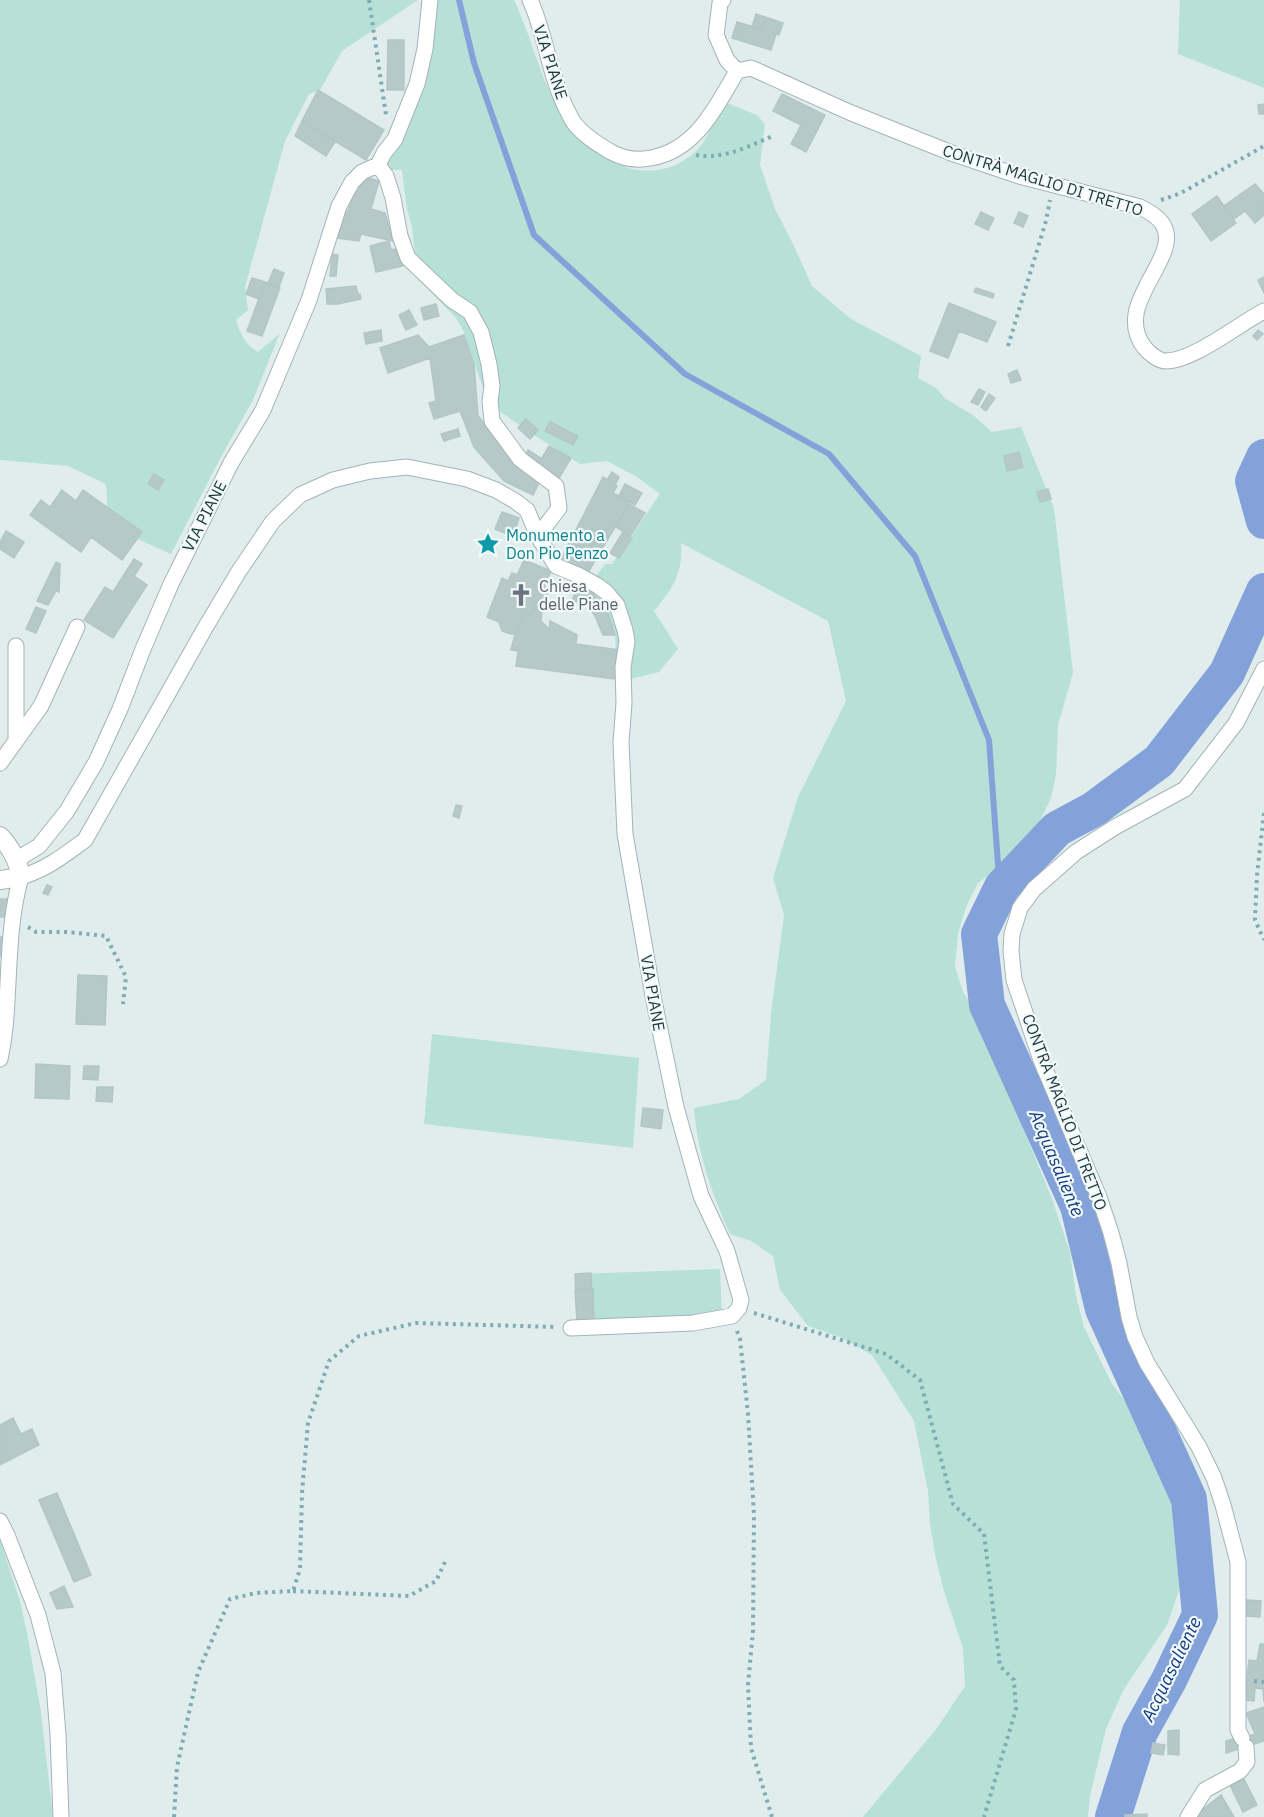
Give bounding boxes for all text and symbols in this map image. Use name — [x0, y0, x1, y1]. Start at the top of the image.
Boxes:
street label: VIA PIANE — [530, 22, 572, 102]
street label: CONTRÀ MAGLIO DI TRETTO — [940, 139, 1146, 220]
street label: VIA PIANE — [178, 477, 230, 555]
place label: Monumento a Don Pio Penzo — [506, 525, 609, 563]
place icon: Monumento a Don Pio Penzo — [475, 531, 501, 557]
place label: Chiesa delle Piane — [539, 576, 619, 614]
church icon: Chiesa delle Piane — [508, 582, 534, 608]
street label: VIA PIANE — [636, 953, 670, 1033]
street label: CONTRÀ MAGLIO DI TRETTO — [1018, 1011, 1113, 1213]
water label: Acquasaliente — [1024, 1106, 1090, 1220]
water label: Acquasaliente — [1135, 1613, 1206, 1726]

